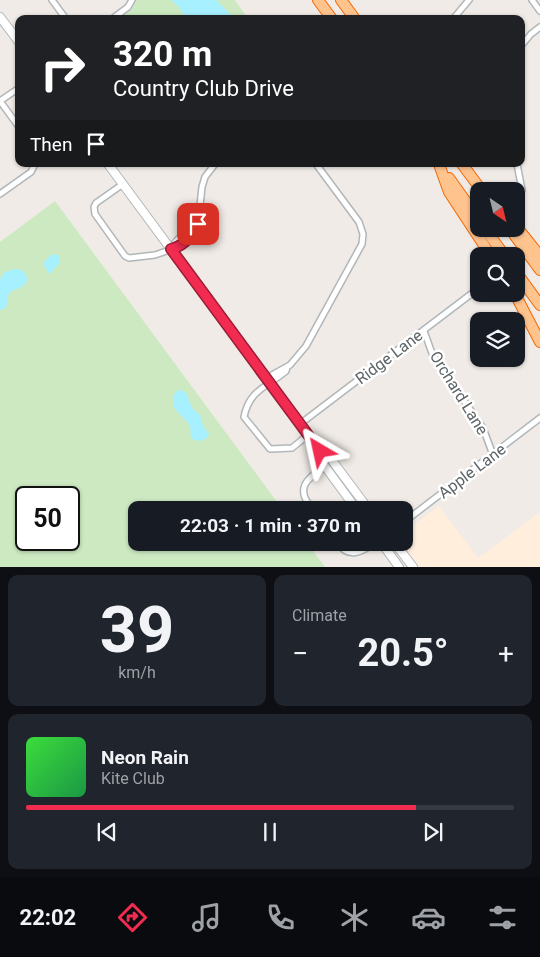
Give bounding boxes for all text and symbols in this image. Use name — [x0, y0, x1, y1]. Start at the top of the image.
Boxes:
text: 320 m — [113, 34, 212, 75]
icon: right — [30, 35, 95, 100]
text: Country Club Drive — [113, 76, 294, 101]
icon: arrive — [82, 130, 110, 158]
text: Then — [30, 133, 72, 156]
north arrow — [470, 182, 525, 238]
map controls — [470, 182, 525, 367]
pin — [177, 203, 219, 245]
icon: arrive — [184, 210, 212, 238]
button: search — [470, 247, 525, 302]
button: layers — [470, 312, 525, 367]
street label: Ridge Lane — [352, 326, 426, 388]
street label: Orchard Lane — [426, 348, 492, 438]
position arrow — [293, 424, 345, 476]
street label: Apple Lane — [435, 440, 509, 502]
speed limit sign: 50 — [15, 486, 80, 551]
text: 22:03 · 1 min · 370 m — [180, 514, 361, 537]
text: 39 — [100, 592, 174, 668]
text: Climate — [292, 606, 347, 625]
text: 20.5° — [357, 631, 449, 675]
text: − — [292, 637, 308, 670]
text: + — [498, 637, 514, 670]
text: km/h — [118, 663, 156, 682]
text: Neon Rain — [101, 746, 189, 769]
text: Kite Club — [101, 769, 165, 788]
icon: previous — [93, 818, 121, 846]
icon: pause — [256, 818, 284, 846]
icon: next — [419, 818, 447, 846]
icon: directions — [115, 900, 150, 935]
icon: music — [189, 900, 224, 935]
icon: phone — [263, 900, 298, 935]
icon: climate — [337, 900, 372, 935]
icon: car — [411, 900, 446, 935]
icon: filters — [485, 900, 520, 935]
text: 22:02 — [20, 905, 76, 930]

